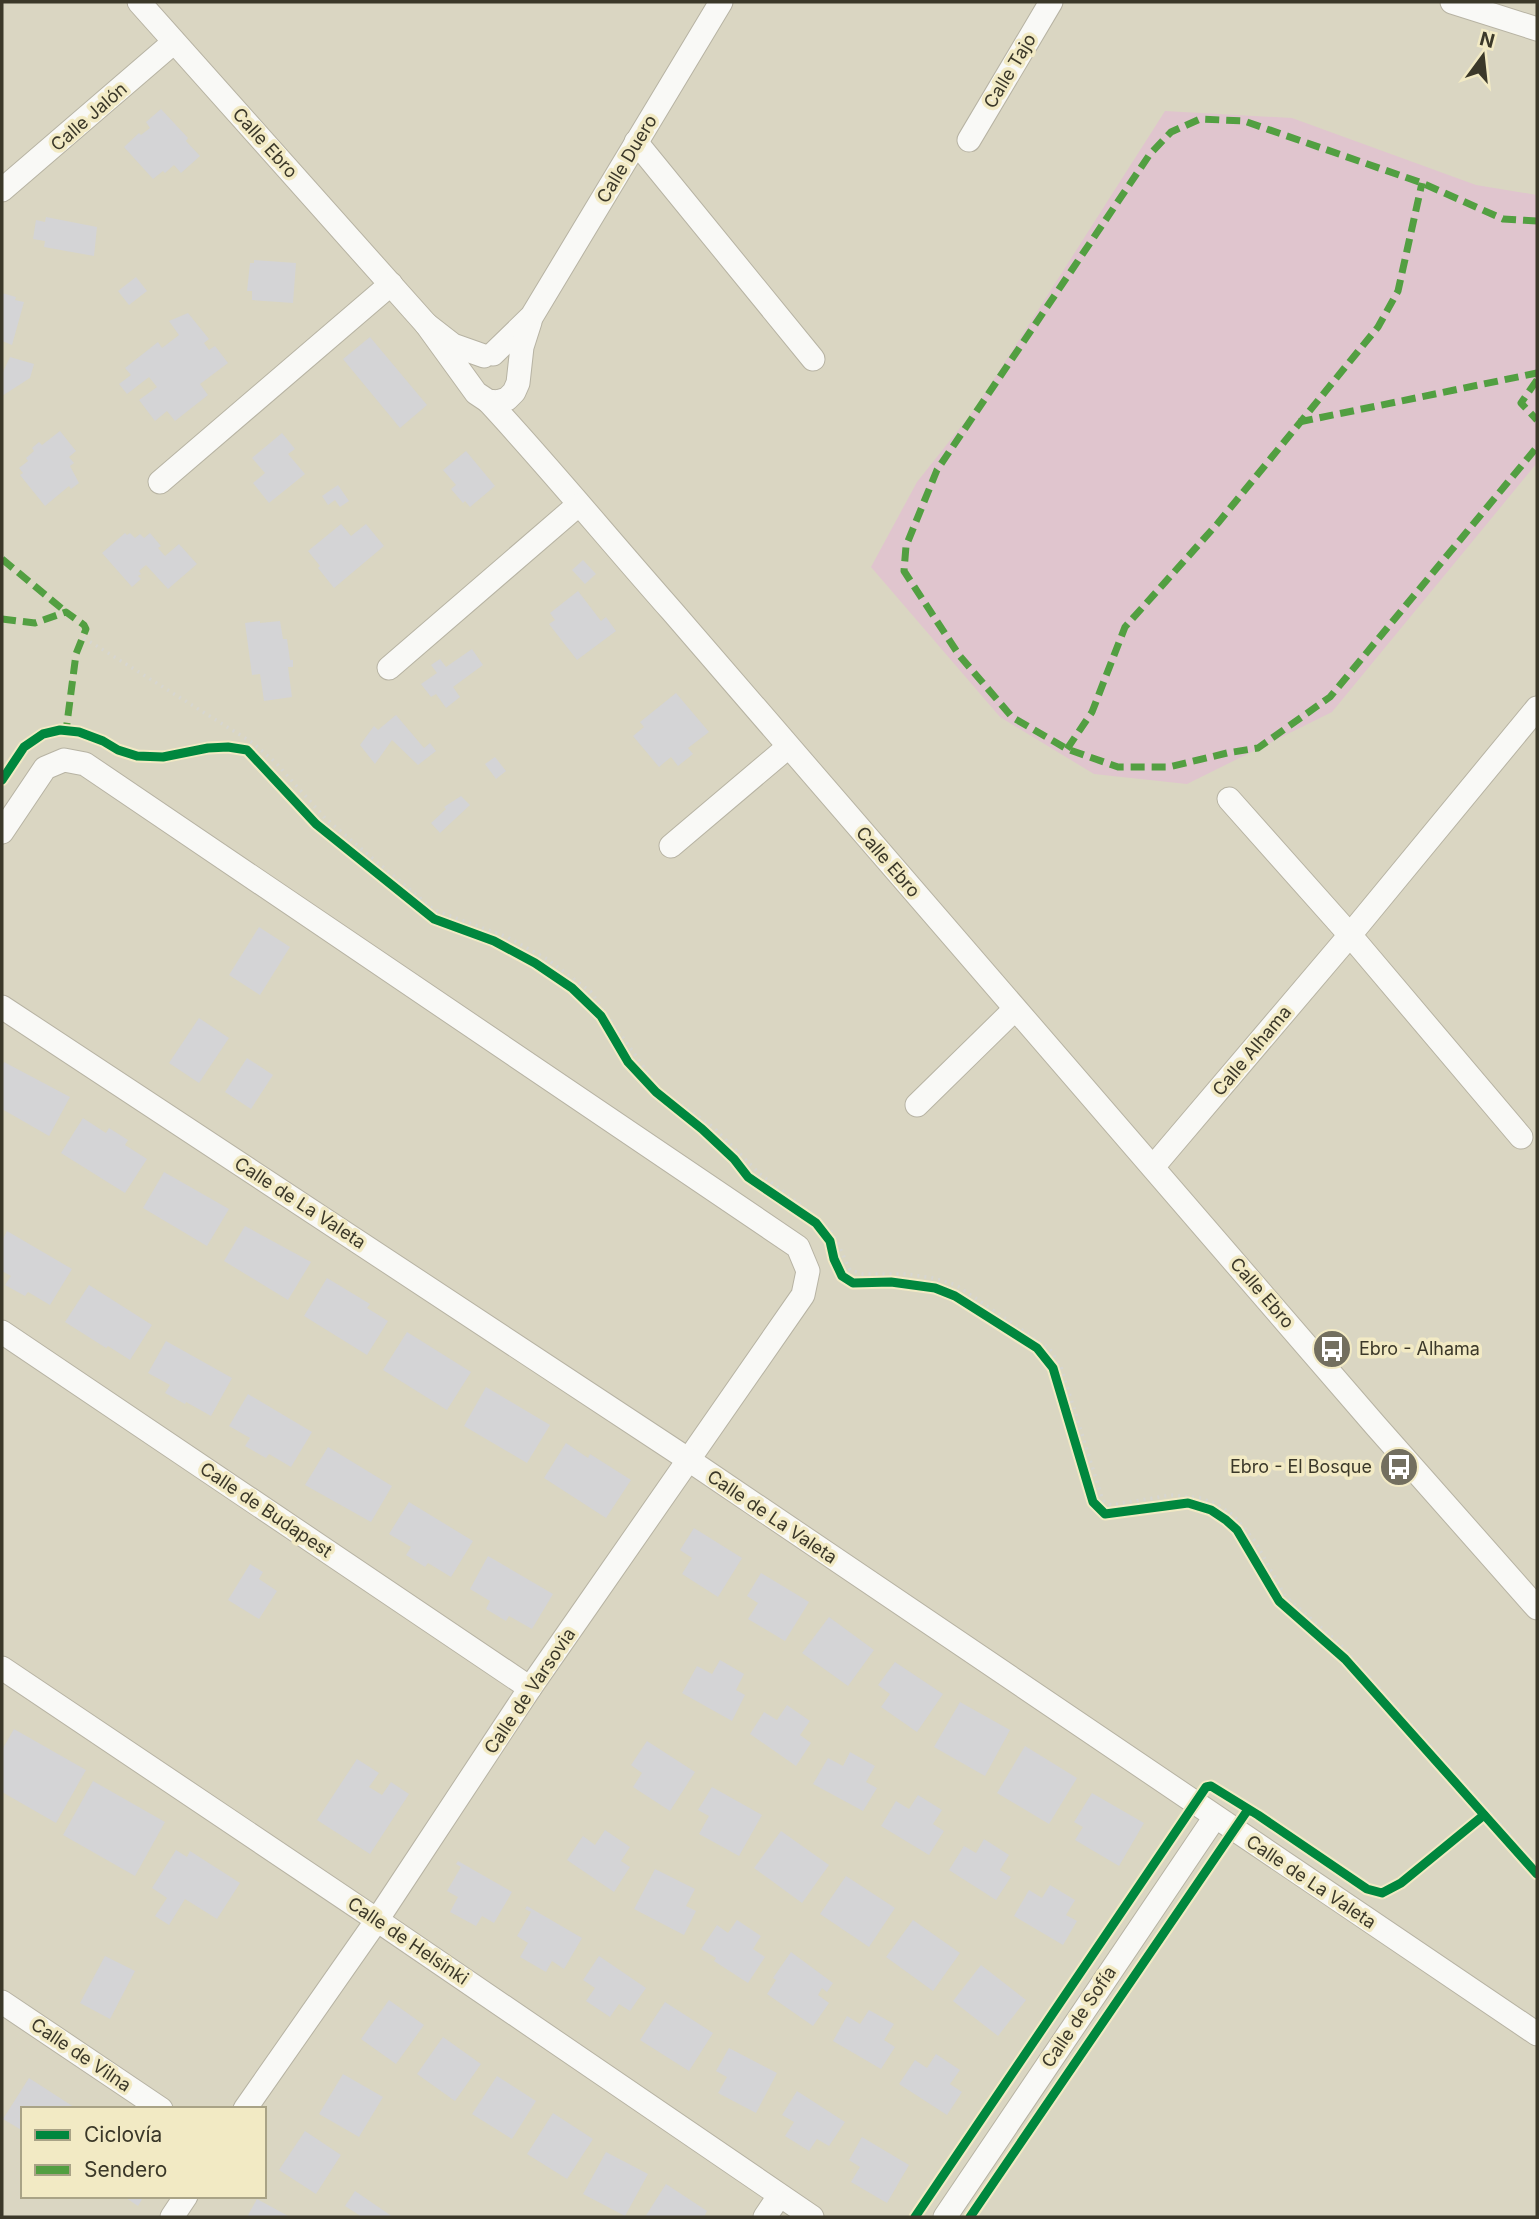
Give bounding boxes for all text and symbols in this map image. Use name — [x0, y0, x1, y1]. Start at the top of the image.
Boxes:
north arrow — [1448, 21, 1518, 91]
text: N — [1477, 27, 1497, 53]
street label: Calle Tajo — [979, 30, 1040, 112]
street label: Calle Jalón — [46, 78, 131, 155]
street label: Calle Ebro — [229, 103, 302, 182]
street label: Calle Duero — [592, 111, 661, 207]
street label: Calle Ebro — [852, 822, 925, 901]
street label: Calle Alhama — [1208, 1001, 1295, 1100]
street label: Calle de La Valeta — [231, 1152, 370, 1253]
street label: Calle Ebro — [1226, 1253, 1299, 1332]
bus stop icon: Ebro - Alhama — [1311, 1328, 1353, 1370]
place label: Ebro - Alhama — [1359, 1338, 1480, 1359]
bus stop icon: Ebro - El Bosque — [1378, 1446, 1420, 1488]
place label: Ebro - El Bosque — [1230, 1456, 1372, 1477]
street label: Calle de Budapest — [196, 1458, 336, 1562]
street label: Calle de La Valeta — [703, 1465, 841, 1568]
street label: Calle de Varsovia — [480, 1624, 579, 1758]
street label: Calle de La Valeta — [1242, 1830, 1380, 1933]
street label: Calle de Helsinki — [344, 1892, 473, 1989]
street label: Calle de Sofía — [1037, 1962, 1120, 2071]
street label: Calle de Vilna — [27, 2013, 135, 2096]
legend — [21, 2107, 266, 2198]
text: Ciclovía — [84, 2122, 162, 2147]
text: Sendero — [84, 2157, 167, 2182]

